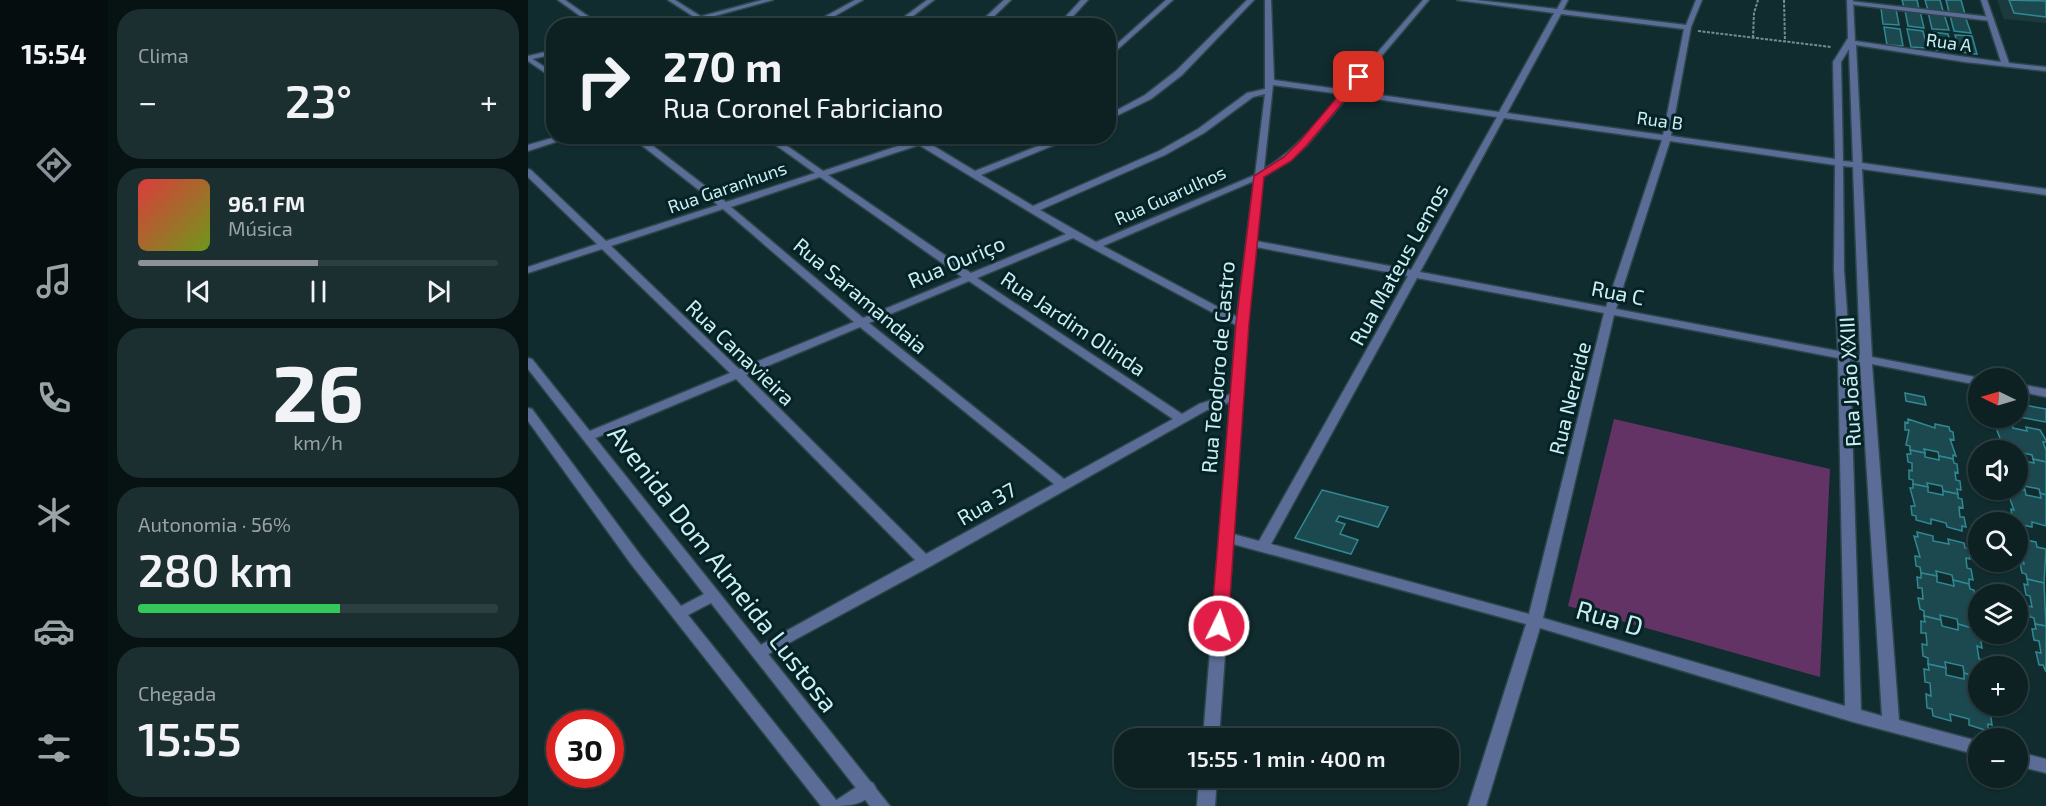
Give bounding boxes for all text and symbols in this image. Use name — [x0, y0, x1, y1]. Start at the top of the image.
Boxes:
street label: Rua A — [1925, 28, 1974, 56]
text: 15:54 — [21, 37, 87, 69]
text: 270 m — [663, 40, 782, 90]
icon: right — [564, 42, 642, 120]
text: Clima — [138, 43, 189, 67]
pin — [1333, 51, 1384, 102]
icon: arrive — [1342, 60, 1375, 93]
text: 23° — [285, 73, 352, 127]
text: − — [138, 81, 157, 121]
text: + — [480, 81, 498, 121]
text: Rua Coronel Fabriciano — [663, 91, 943, 123]
street label: Rua B — [1635, 106, 1685, 134]
icon: directions — [33, 144, 75, 186]
street label: Rua Garanhuns — [665, 156, 789, 218]
street label: Rua Guarulhos — [1111, 161, 1229, 229]
street label: Rua Mateus Lemos — [1343, 179, 1453, 349]
text: 96.1 FM — [228, 190, 305, 216]
text: Música — [228, 216, 293, 240]
street label: Rua Ouriço — [904, 229, 1009, 294]
street label: Rua Saramandaia — [789, 232, 933, 358]
icon: music — [33, 260, 75, 302]
street label: Rua Teodoro de Castro — [1195, 260, 1239, 474]
street label: Rua Jardim Olinda — [997, 265, 1151, 381]
icon: previous — [182, 275, 215, 308]
icon: pause — [302, 275, 335, 308]
icon: next — [422, 275, 455, 308]
street label: Rua C — [1590, 275, 1646, 309]
street label: Rua Canavieira — [682, 294, 800, 410]
street label: Rua João XXIII — [1833, 316, 1865, 448]
street label: Rua Nereide — [1543, 339, 1595, 457]
text: 26 — [272, 344, 364, 438]
north arrow — [1968, 368, 2028, 428]
map controls — [1968, 368, 2028, 788]
icon: phone — [33, 377, 75, 419]
street label: Avenida Dom Almeida Lustosa — [602, 418, 846, 718]
text: km/h — [293, 430, 343, 454]
button: sound — [1968, 440, 2028, 500]
street label: Rua 37 — [952, 476, 1020, 530]
icon: climate — [33, 494, 75, 536]
text: Autonomia · 56% — [138, 512, 291, 536]
button: search — [1968, 512, 2028, 572]
text: 280 km — [138, 542, 293, 596]
button: layers — [1968, 584, 2028, 644]
street label: Rua D — [1573, 593, 1647, 641]
position arrow — [1187, 594, 1251, 658]
icon: car — [33, 610, 75, 652]
button: + — [1968, 656, 2028, 716]
text: Chegada — [138, 681, 216, 705]
speed limit sign: 30 — [546, 710, 624, 788]
text: 15:55 — [138, 711, 242, 765]
icon: filters — [33, 727, 75, 769]
button: − — [1968, 728, 2028, 788]
text: 15:55 · 1 min · 400 m — [1187, 745, 1386, 771]

